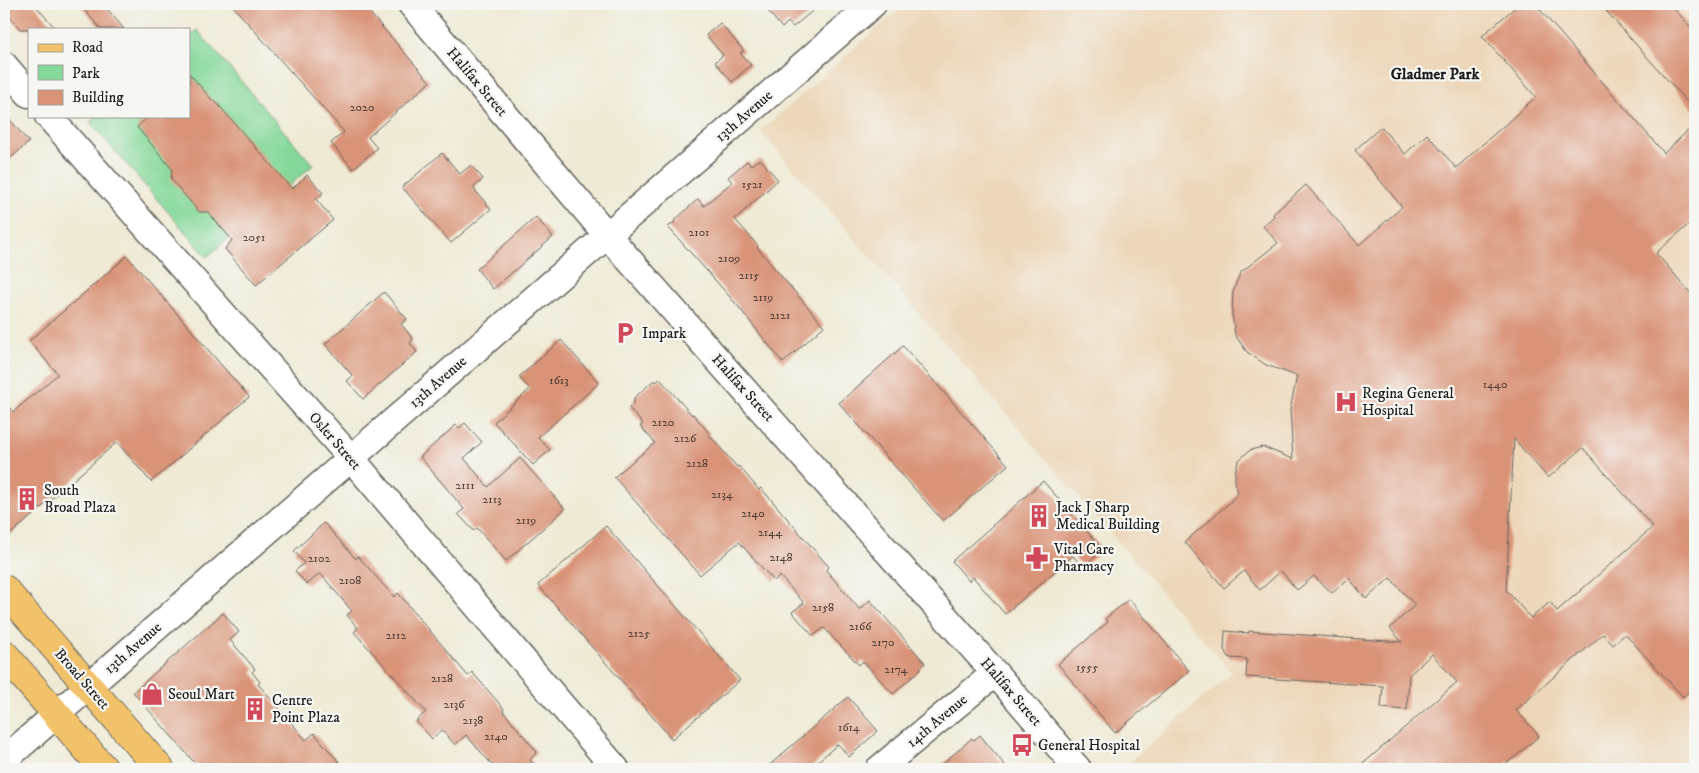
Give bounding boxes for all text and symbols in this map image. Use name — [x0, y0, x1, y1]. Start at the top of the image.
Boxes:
legend — [28, 28, 190, 118]
text: Road — [72, 38, 104, 57]
street label: Halifax Street — [443, 44, 512, 121]
text: Park — [72, 64, 101, 83]
district label: Gladmer Park — [1391, 64, 1480, 84]
street label: 13th Avenue — [711, 86, 777, 146]
text: Building — [72, 88, 124, 107]
house number: 2020 — [350, 100, 374, 115]
house number: 1521 — [742, 177, 762, 192]
house number: 2101 — [688, 225, 710, 240]
house number: 2051 — [243, 230, 265, 245]
house number: 2109 — [718, 251, 740, 266]
house number: 2115 — [739, 268, 759, 283]
house number: 2119 — [753, 290, 773, 305]
house number: 2121 — [770, 308, 790, 323]
parking icon: Impark — [612, 320, 638, 346]
place label: Impark — [642, 324, 687, 343]
street label: Halifax Street — [708, 350, 778, 426]
street label: 13th Avenue — [405, 352, 471, 412]
house number: 1613 — [549, 373, 569, 388]
house number: 1440 — [1483, 377, 1507, 392]
place label: Regina General Hospital — [1362, 384, 1454, 420]
hospital icon: Regina General Hospital — [1333, 389, 1359, 415]
street label: Osler Street — [305, 408, 365, 474]
house number: 2120 — [652, 415, 674, 430]
house number: 2126 — [674, 431, 697, 446]
house number: 2128 — [686, 456, 708, 471]
house number: 2111 — [455, 478, 475, 493]
place label: South Broad Plaza — [44, 481, 116, 517]
building icon: South Broad Plaza — [14, 486, 40, 512]
house number: 2134 — [711, 487, 734, 502]
house number: 2113 — [482, 492, 502, 507]
place label: Jack J Sharp Medical Building — [1054, 498, 1160, 534]
building icon: Jack J Sharp Medical Building — [1026, 503, 1052, 529]
house number: 2140 — [741, 506, 765, 521]
house number: 2119 — [516, 513, 536, 528]
house number: 2144 — [758, 525, 783, 540]
place label: Vital Care Pharmacy — [1053, 540, 1115, 576]
pharmacy icon: Vital Care Pharmacy — [1024, 545, 1050, 571]
house number: 2148 — [769, 550, 793, 565]
house number: 2102 — [308, 551, 330, 566]
house number: 2108 — [339, 573, 361, 588]
house number: 2158 — [812, 600, 834, 615]
street label: 13th Avenue — [100, 618, 166, 678]
house number: 2166 — [849, 619, 872, 634]
house number: 2125 — [628, 626, 650, 641]
house number: 2112 — [386, 628, 406, 643]
house number: 2170 — [871, 635, 895, 650]
street label: Broad Street — [50, 645, 114, 714]
street label: Halifax Street — [976, 654, 1046, 730]
house number: 1555 — [1076, 660, 1098, 675]
house number: 2174 — [884, 662, 909, 677]
house number: 2128 — [431, 671, 453, 686]
shop icon: Seoul Mart — [139, 681, 165, 707]
place label: Seoul Mart — [168, 685, 235, 704]
street label: 14th Avenue — [903, 690, 971, 752]
place label: Centre Point Plaza — [272, 691, 340, 727]
building icon: Centre Point Plaza — [242, 696, 268, 722]
house number: 2136 — [443, 697, 465, 712]
house number: 2138 — [463, 713, 483, 728]
house number: 1614 — [838, 720, 861, 735]
house number: 2140 — [484, 729, 508, 744]
bus stop icon: General Hospital — [1009, 732, 1035, 758]
place label: General Hospital — [1038, 736, 1141, 755]

